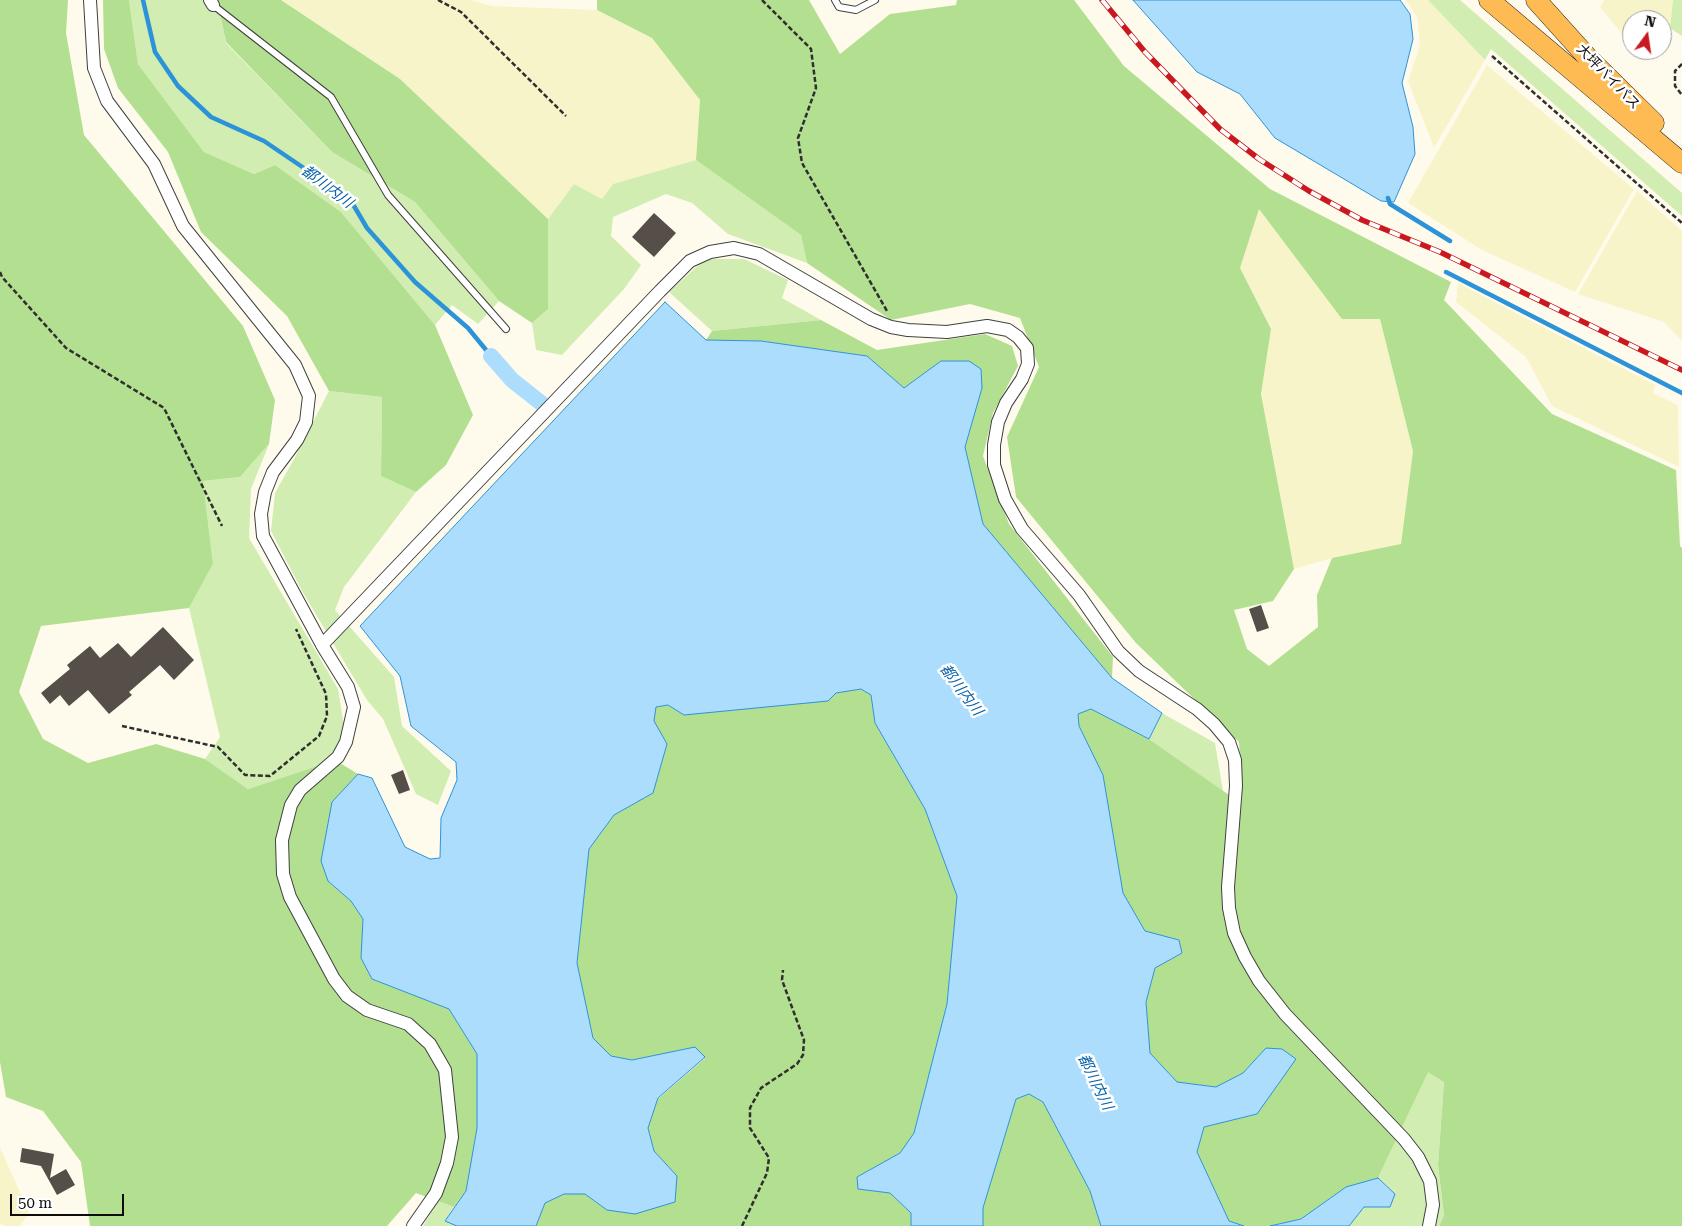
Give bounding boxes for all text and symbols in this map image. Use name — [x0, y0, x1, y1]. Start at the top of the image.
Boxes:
north arrow — [1622, 10, 1672, 60]
text: N — [1643, 12, 1658, 30]
street label: 大坪バイパス — [1573, 41, 1643, 113]
water label: 都川内川 — [298, 162, 356, 212]
water label: 都川内川 — [936, 661, 986, 719]
water label: 都川内川 — [1074, 1051, 1116, 1113]
scale bar — [12, 1184, 126, 1216]
text: 50 m — [18, 1194, 52, 1212]

